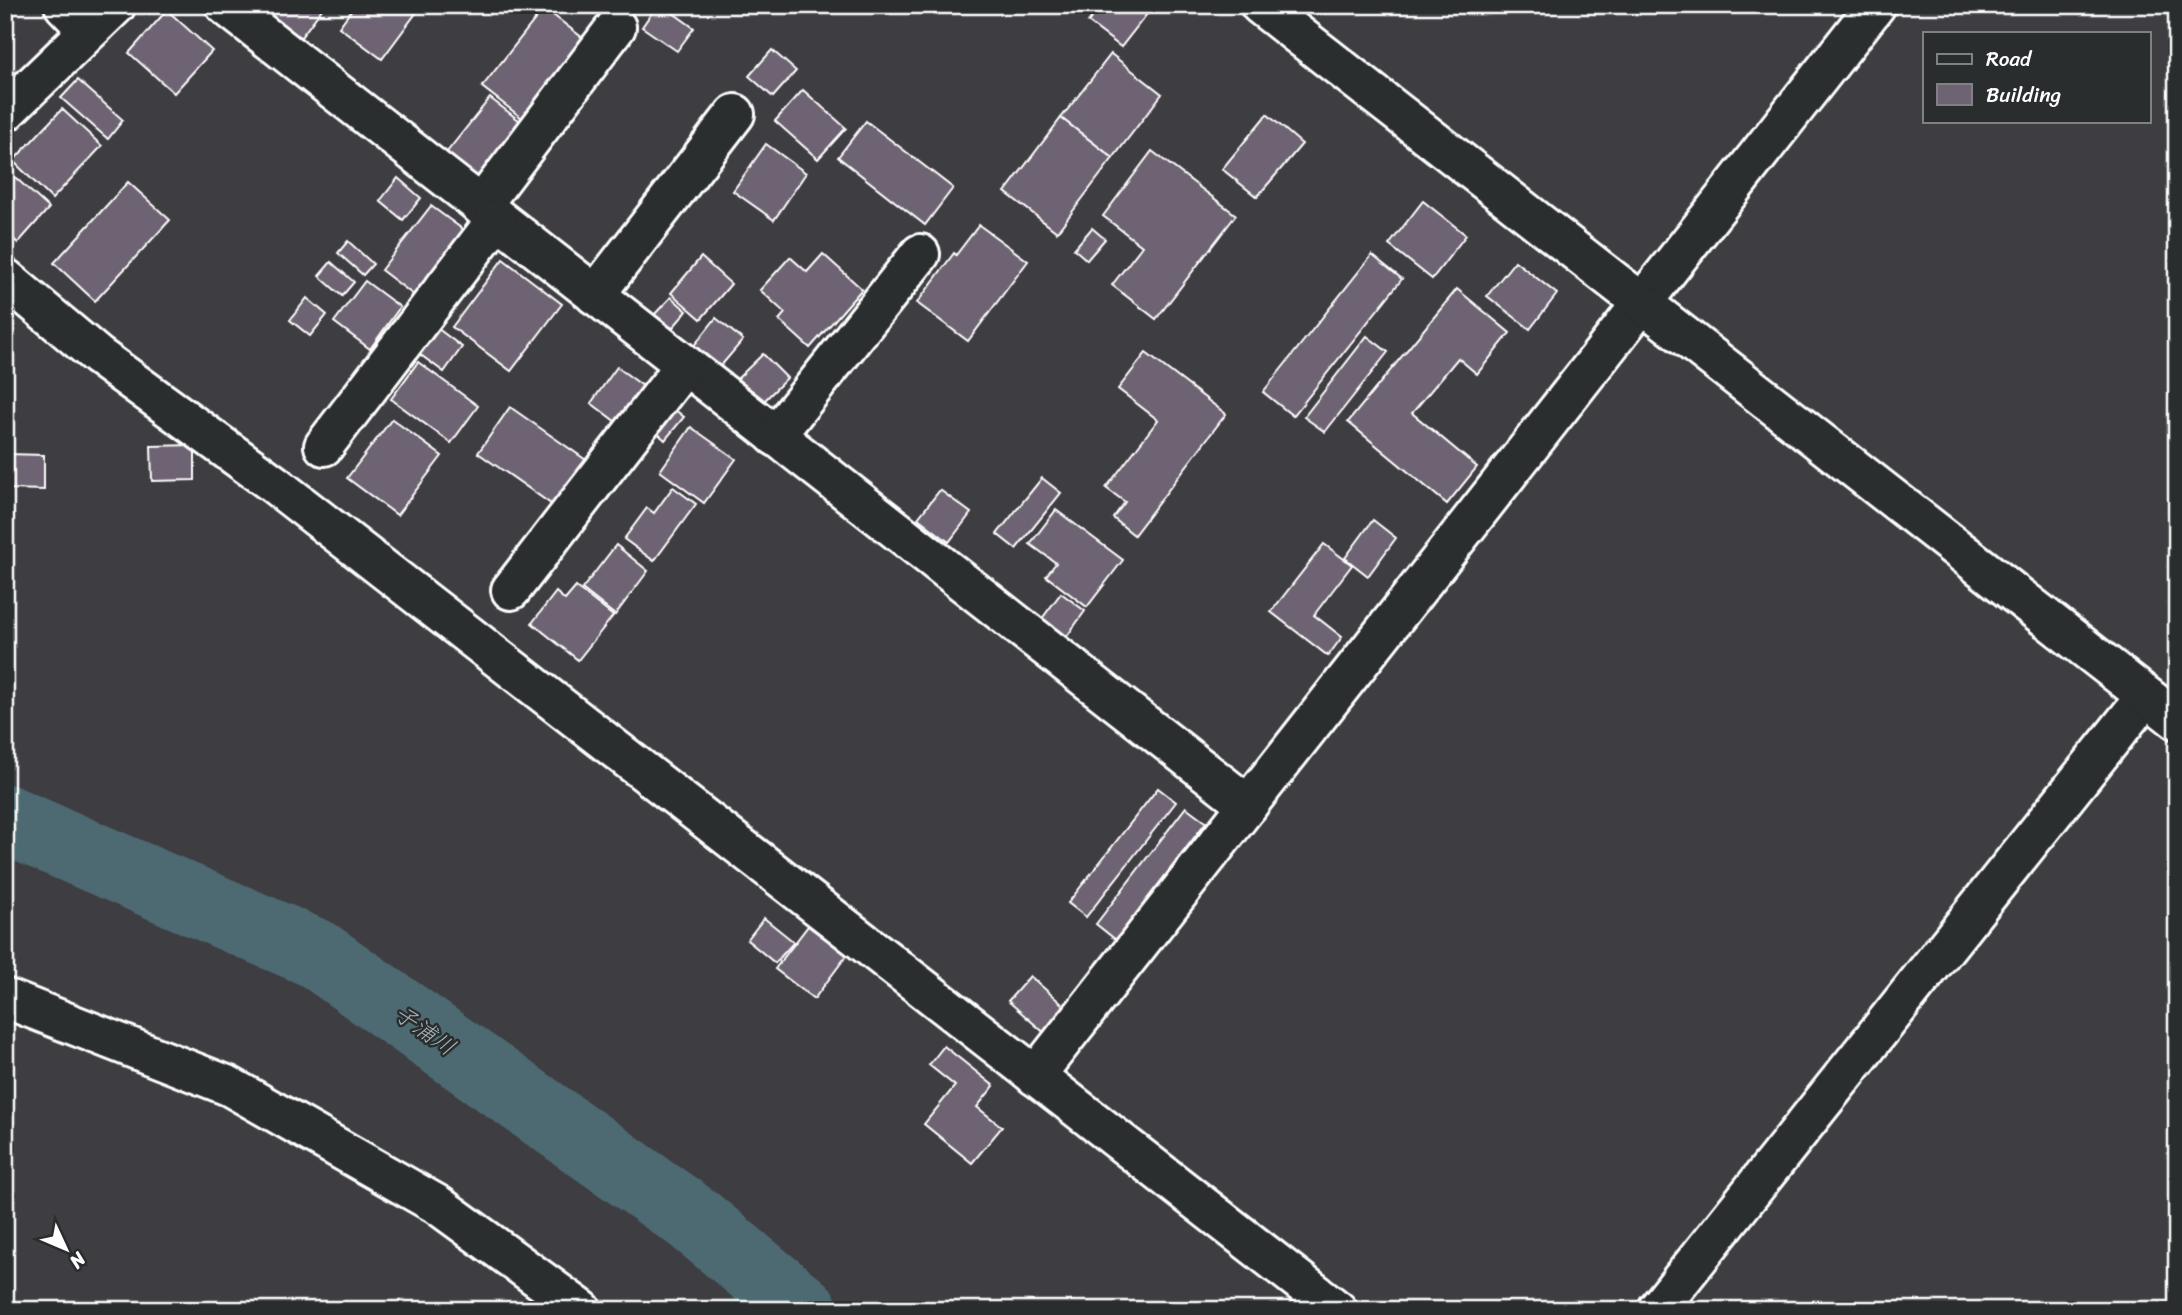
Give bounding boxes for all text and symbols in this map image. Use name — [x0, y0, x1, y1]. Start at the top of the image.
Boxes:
legend — [1923, 32, 2150, 122]
text: Road — [1986, 40, 2033, 78]
text: Building — [1986, 76, 2062, 114]
water label: 子浦川 — [385, 994, 465, 1067]
north arrow — [32, 1214, 102, 1284]
text: N — [61, 1244, 95, 1277]

